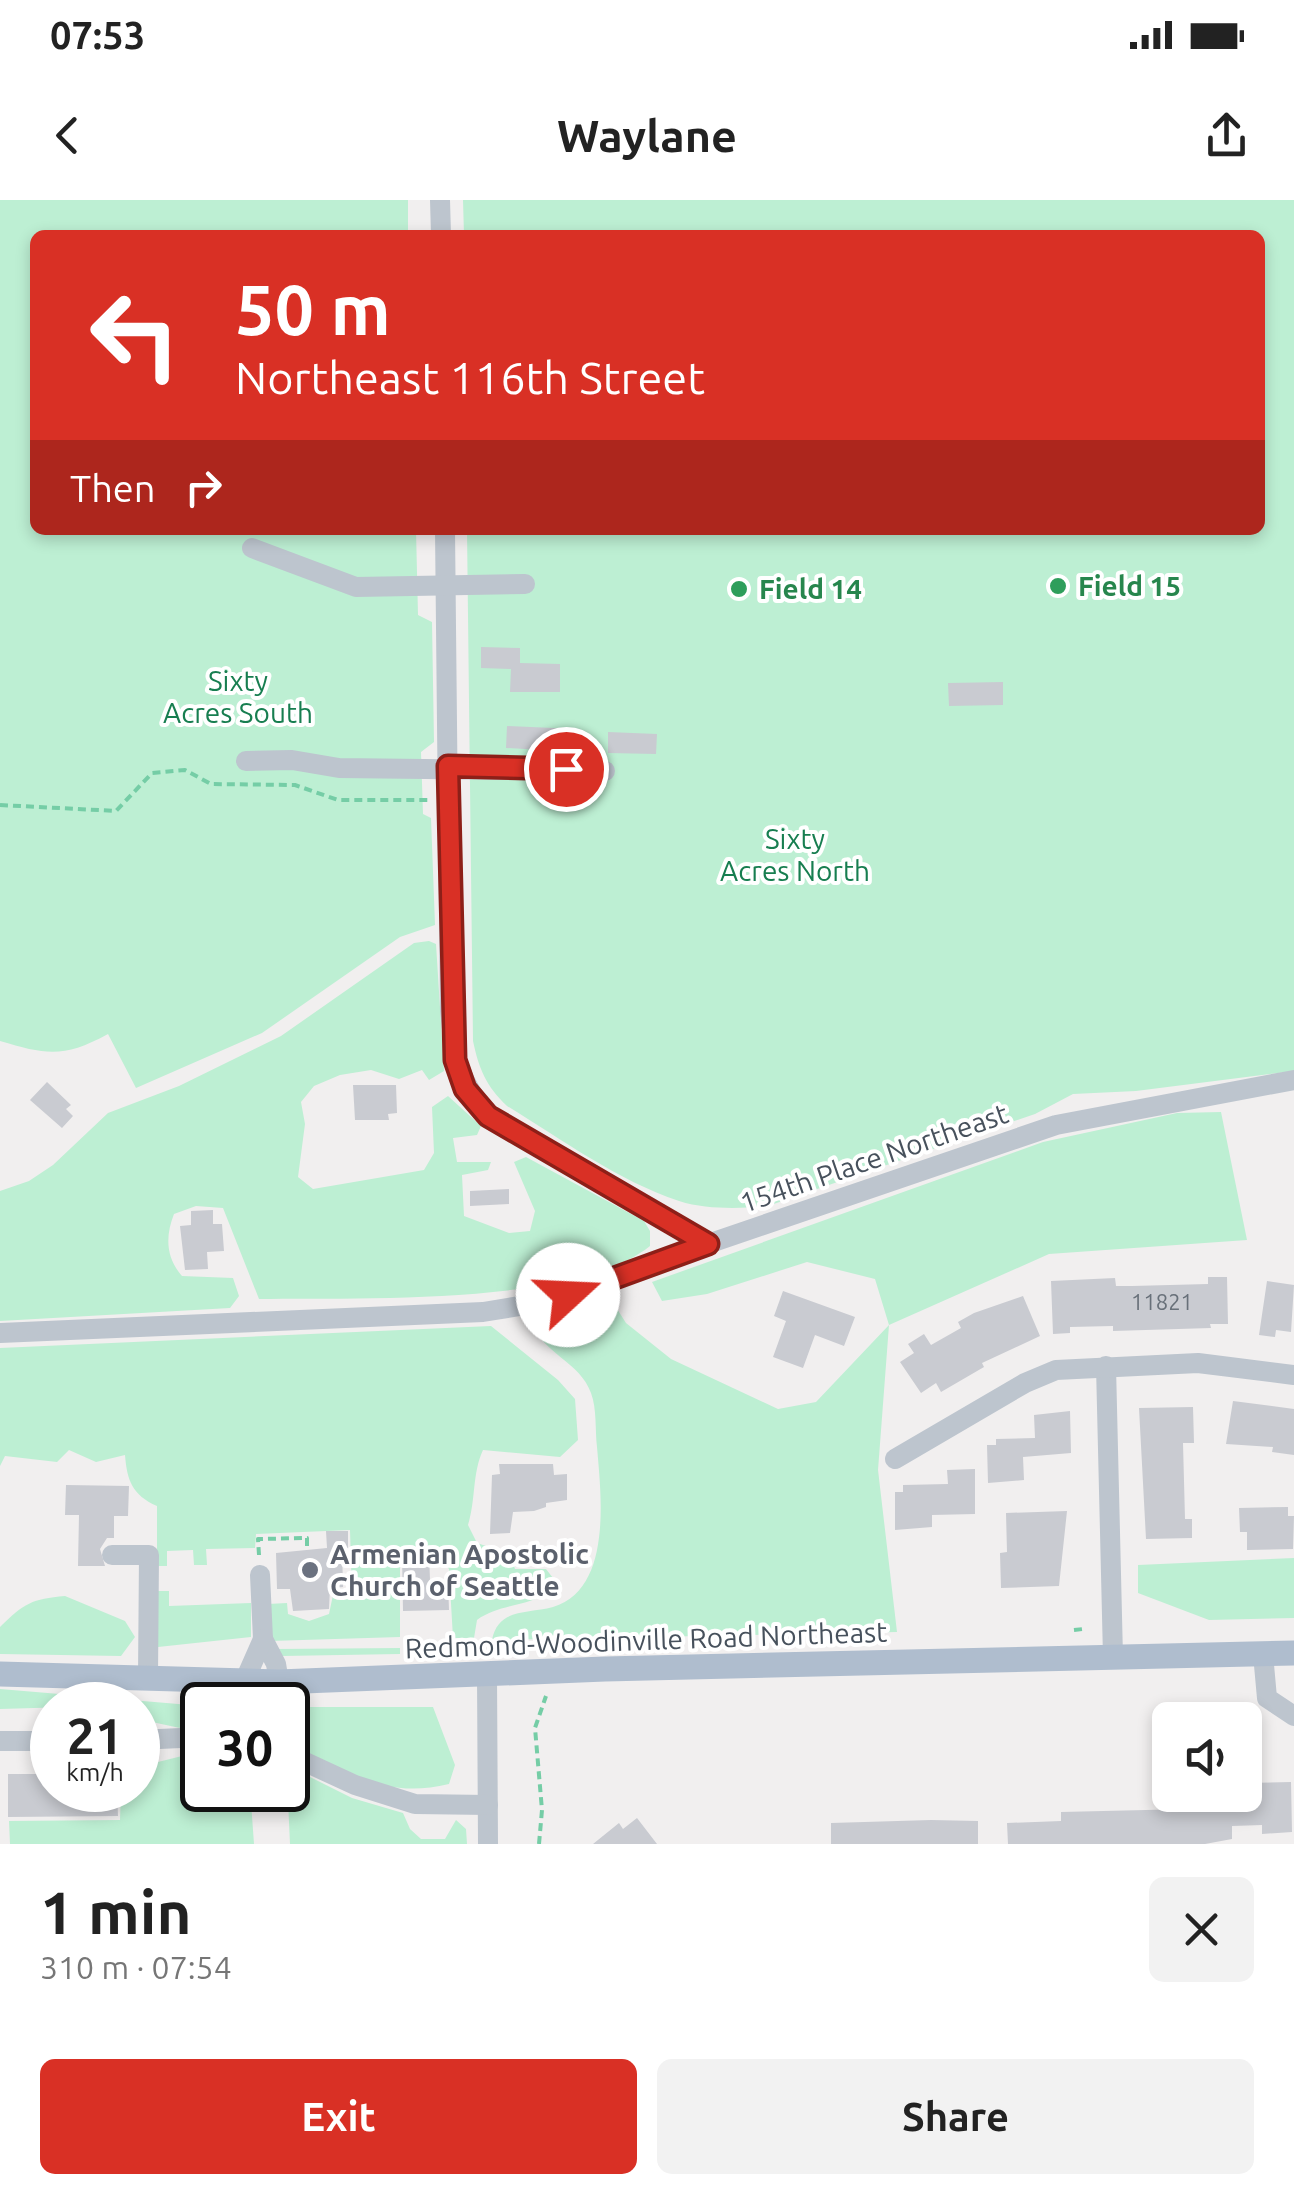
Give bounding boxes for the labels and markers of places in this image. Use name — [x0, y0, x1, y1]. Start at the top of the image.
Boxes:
place label: Field 15 — [1078, 570, 1181, 601]
place label: Field 14 — [759, 573, 862, 604]
marker: Field 15 — [1047, 575, 1069, 597]
marker: Field 14 — [728, 578, 750, 600]
pin — [524, 727, 609, 812]
place label: Armenian Apostolic Church of Seattle — [330, 1538, 589, 1601]
marker: Armenian Apostolic Church of Seattle — [299, 1559, 321, 1581]

